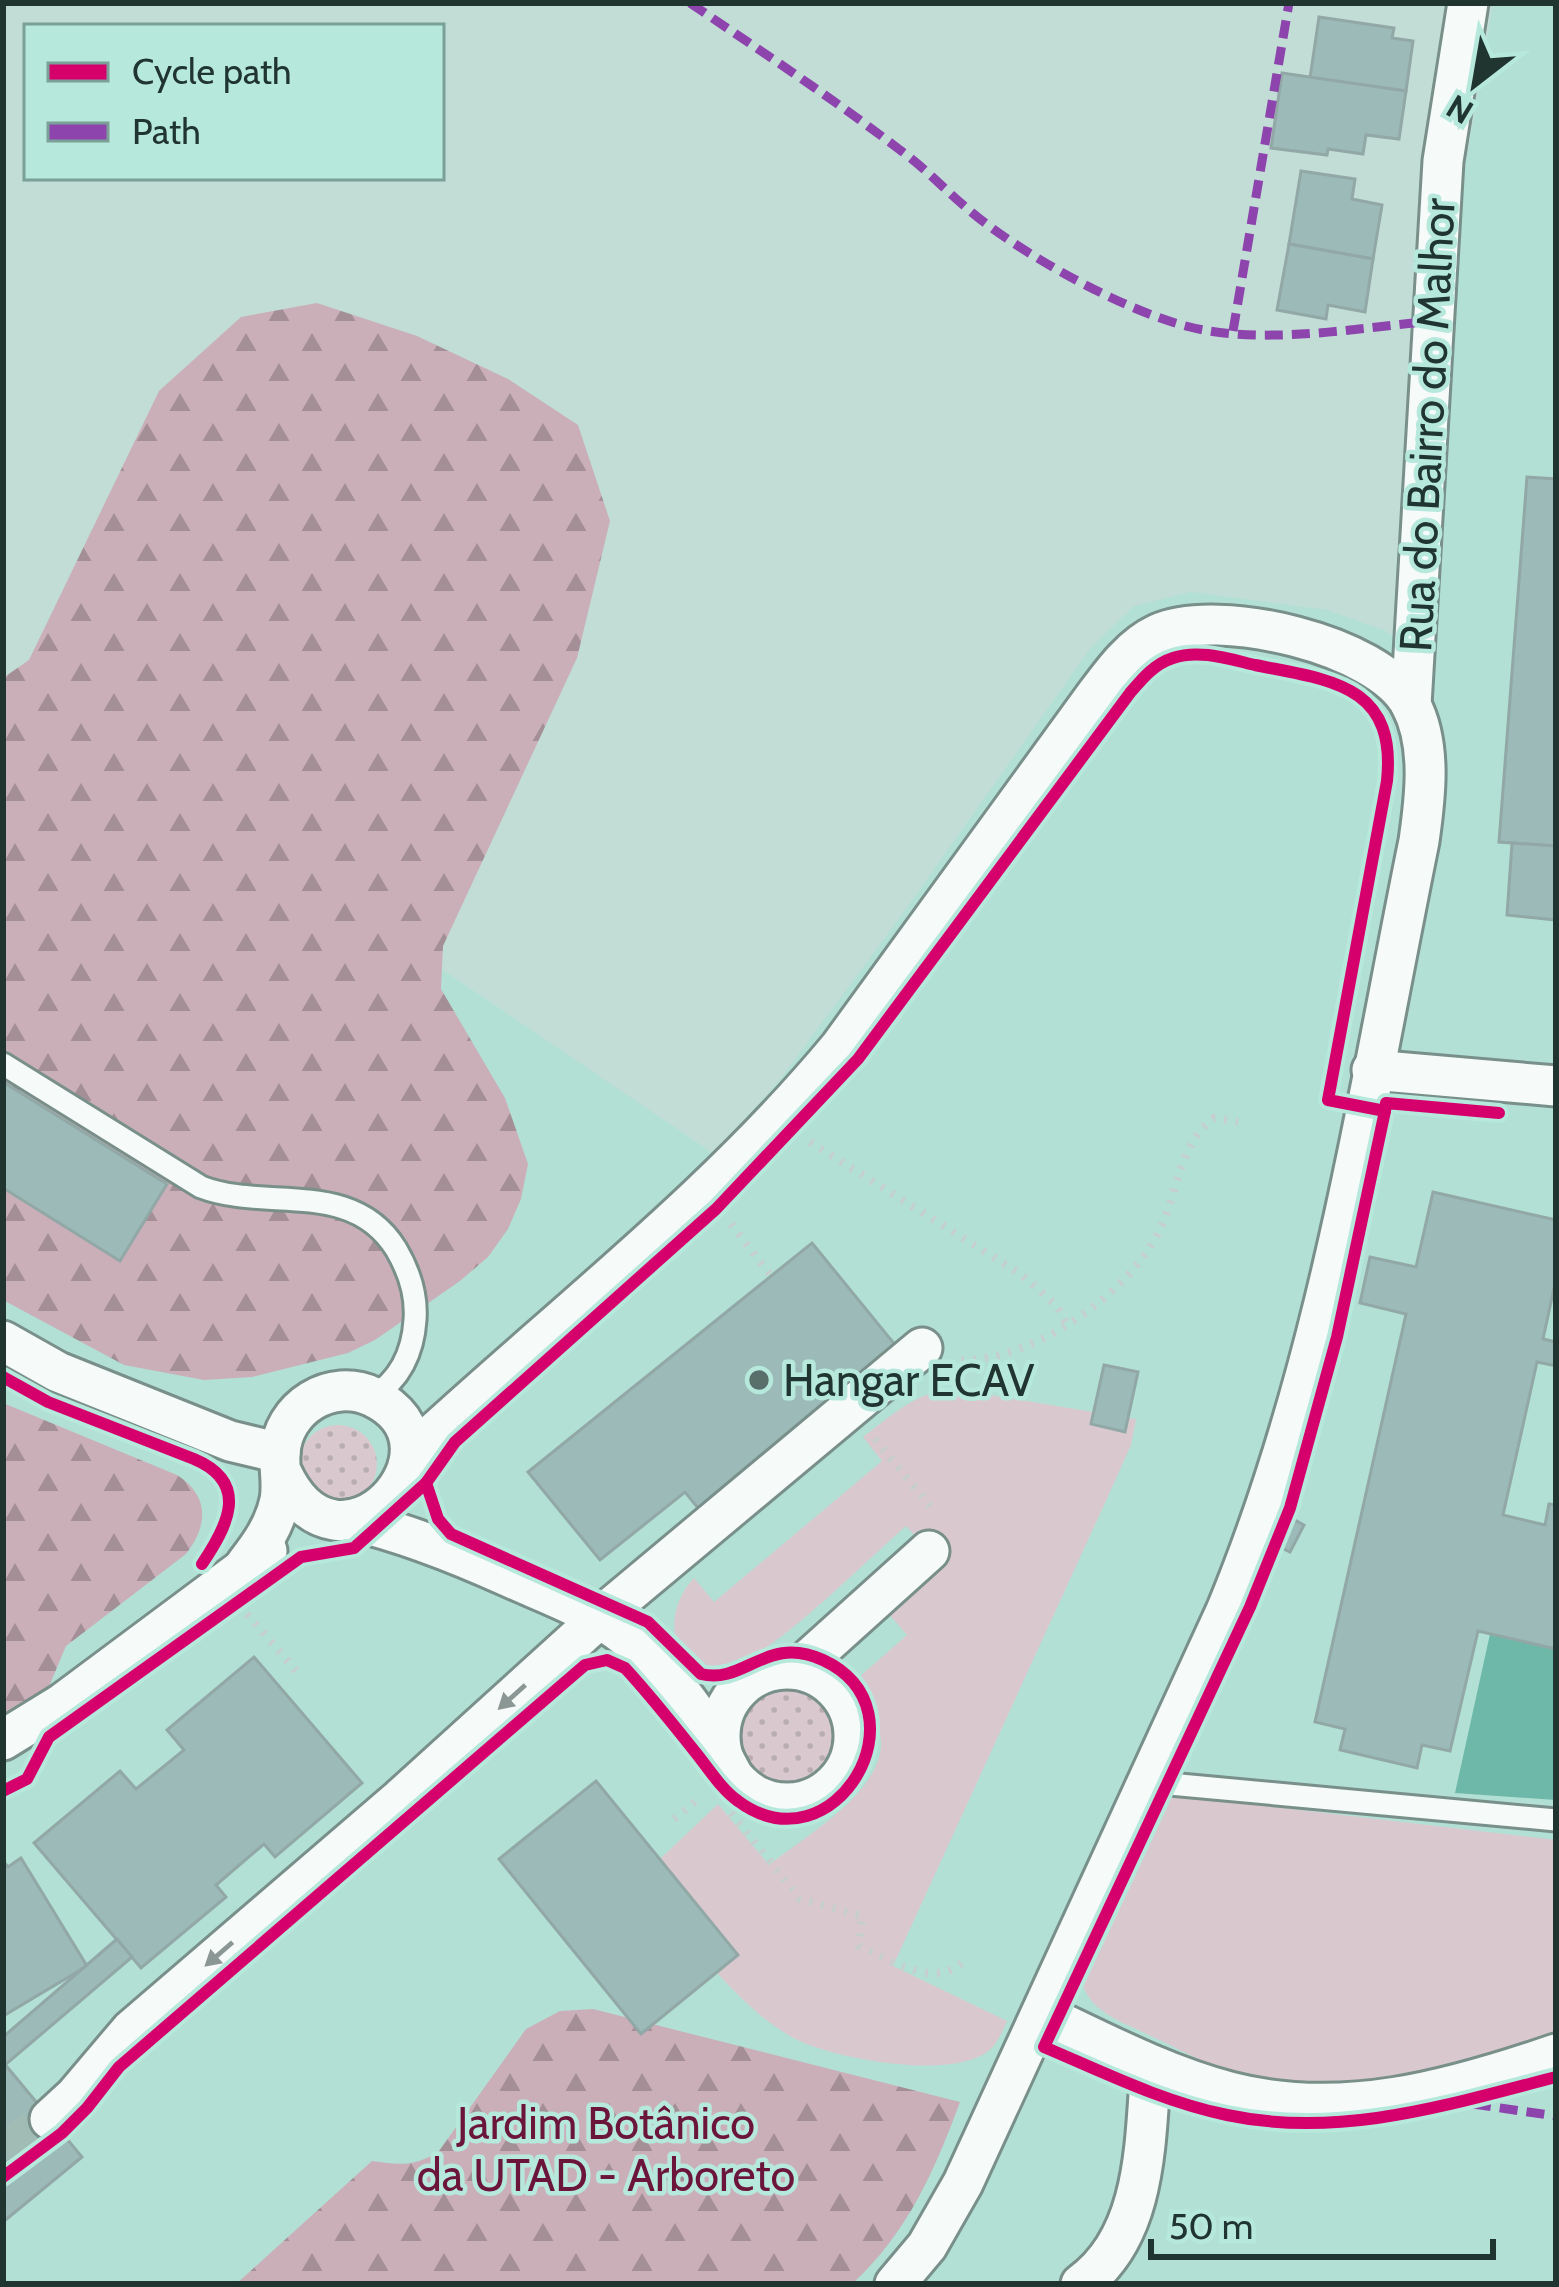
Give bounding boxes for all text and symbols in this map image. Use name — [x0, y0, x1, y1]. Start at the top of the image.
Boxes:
legend — [24, 24, 444, 180]
north arrow — [1415, 24, 1535, 144]
text: Cycle path — [132, 49, 292, 93]
text: N — [1439, 87, 1480, 133]
text: Path — [132, 109, 201, 153]
street label: Rua do Bairro do Malhor — [1388, 196, 1466, 653]
place label: Hangar ECAV — [783, 1353, 1035, 1407]
marker: Hangar ECAV — [746, 1367, 772, 1393]
one-way arrow — [498, 1683, 527, 1710]
one-way arrow — [204, 1940, 234, 1967]
park label: Jardim Botânico da UTAD - Arboreto — [417, 2096, 795, 2202]
scale bar — [1151, 2185, 1493, 2259]
text: 50 m — [1169, 2204, 1253, 2248]

